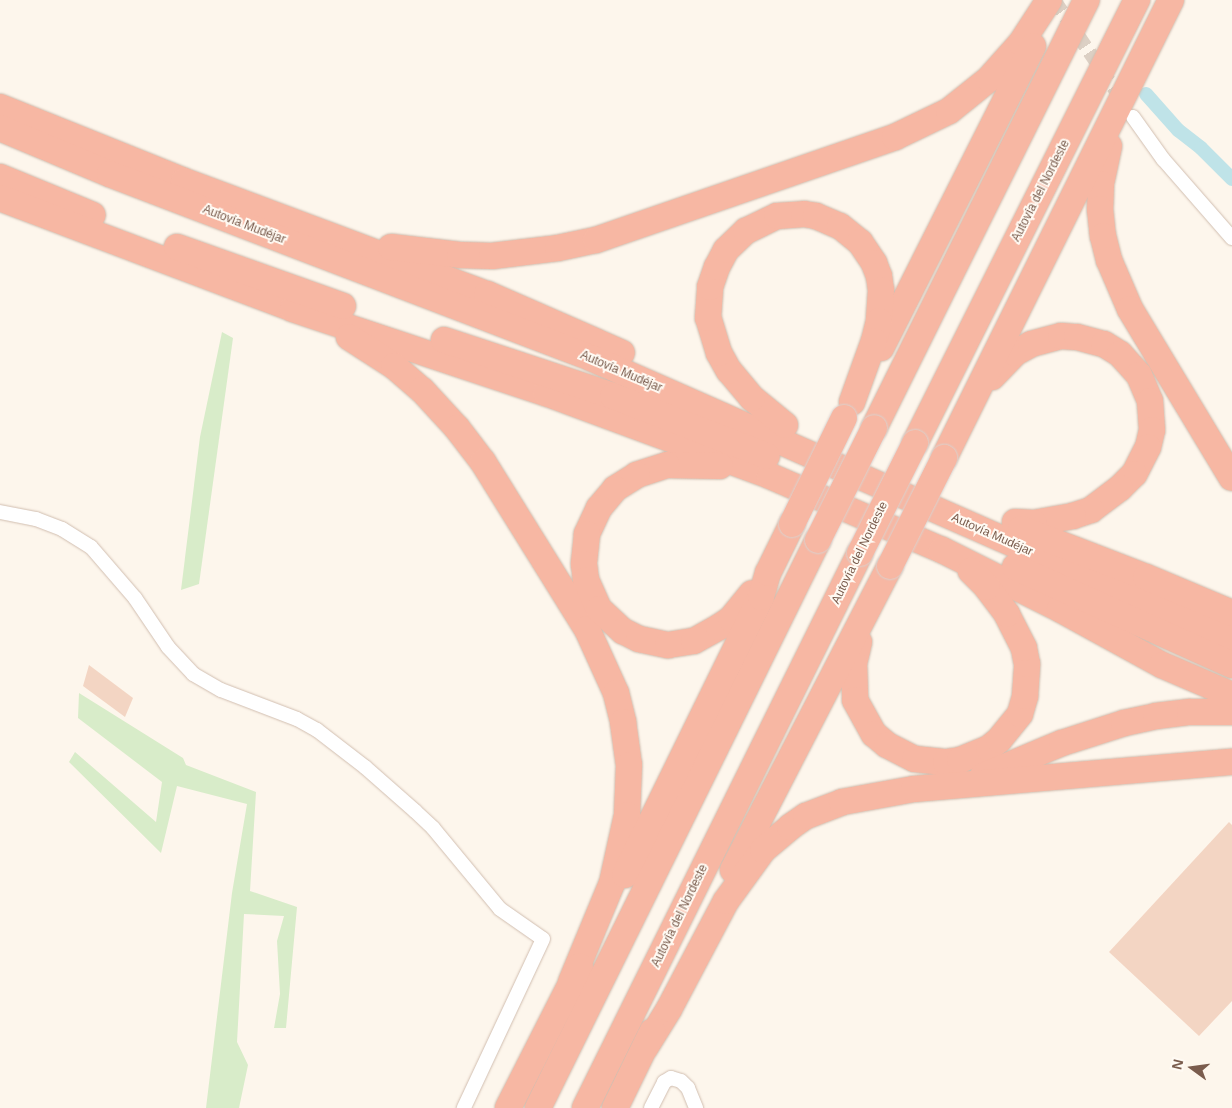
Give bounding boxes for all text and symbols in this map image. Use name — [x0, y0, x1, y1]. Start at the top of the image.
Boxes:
street label: Autovía del Nordeste — [1009, 138, 1073, 244]
street label: Autovía Mudéjar — [201, 203, 287, 247]
street label: Autovía Mudéjar — [578, 348, 664, 396]
street label: Autovía del Nordeste — [829, 499, 891, 607]
street label: Autovía Mudéjar — [949, 511, 1035, 559]
street label: Autovía del Nordeste — [649, 862, 711, 970]
north arrow — [1167, 1043, 1217, 1093]
text: N — [1168, 1058, 1186, 1071]

